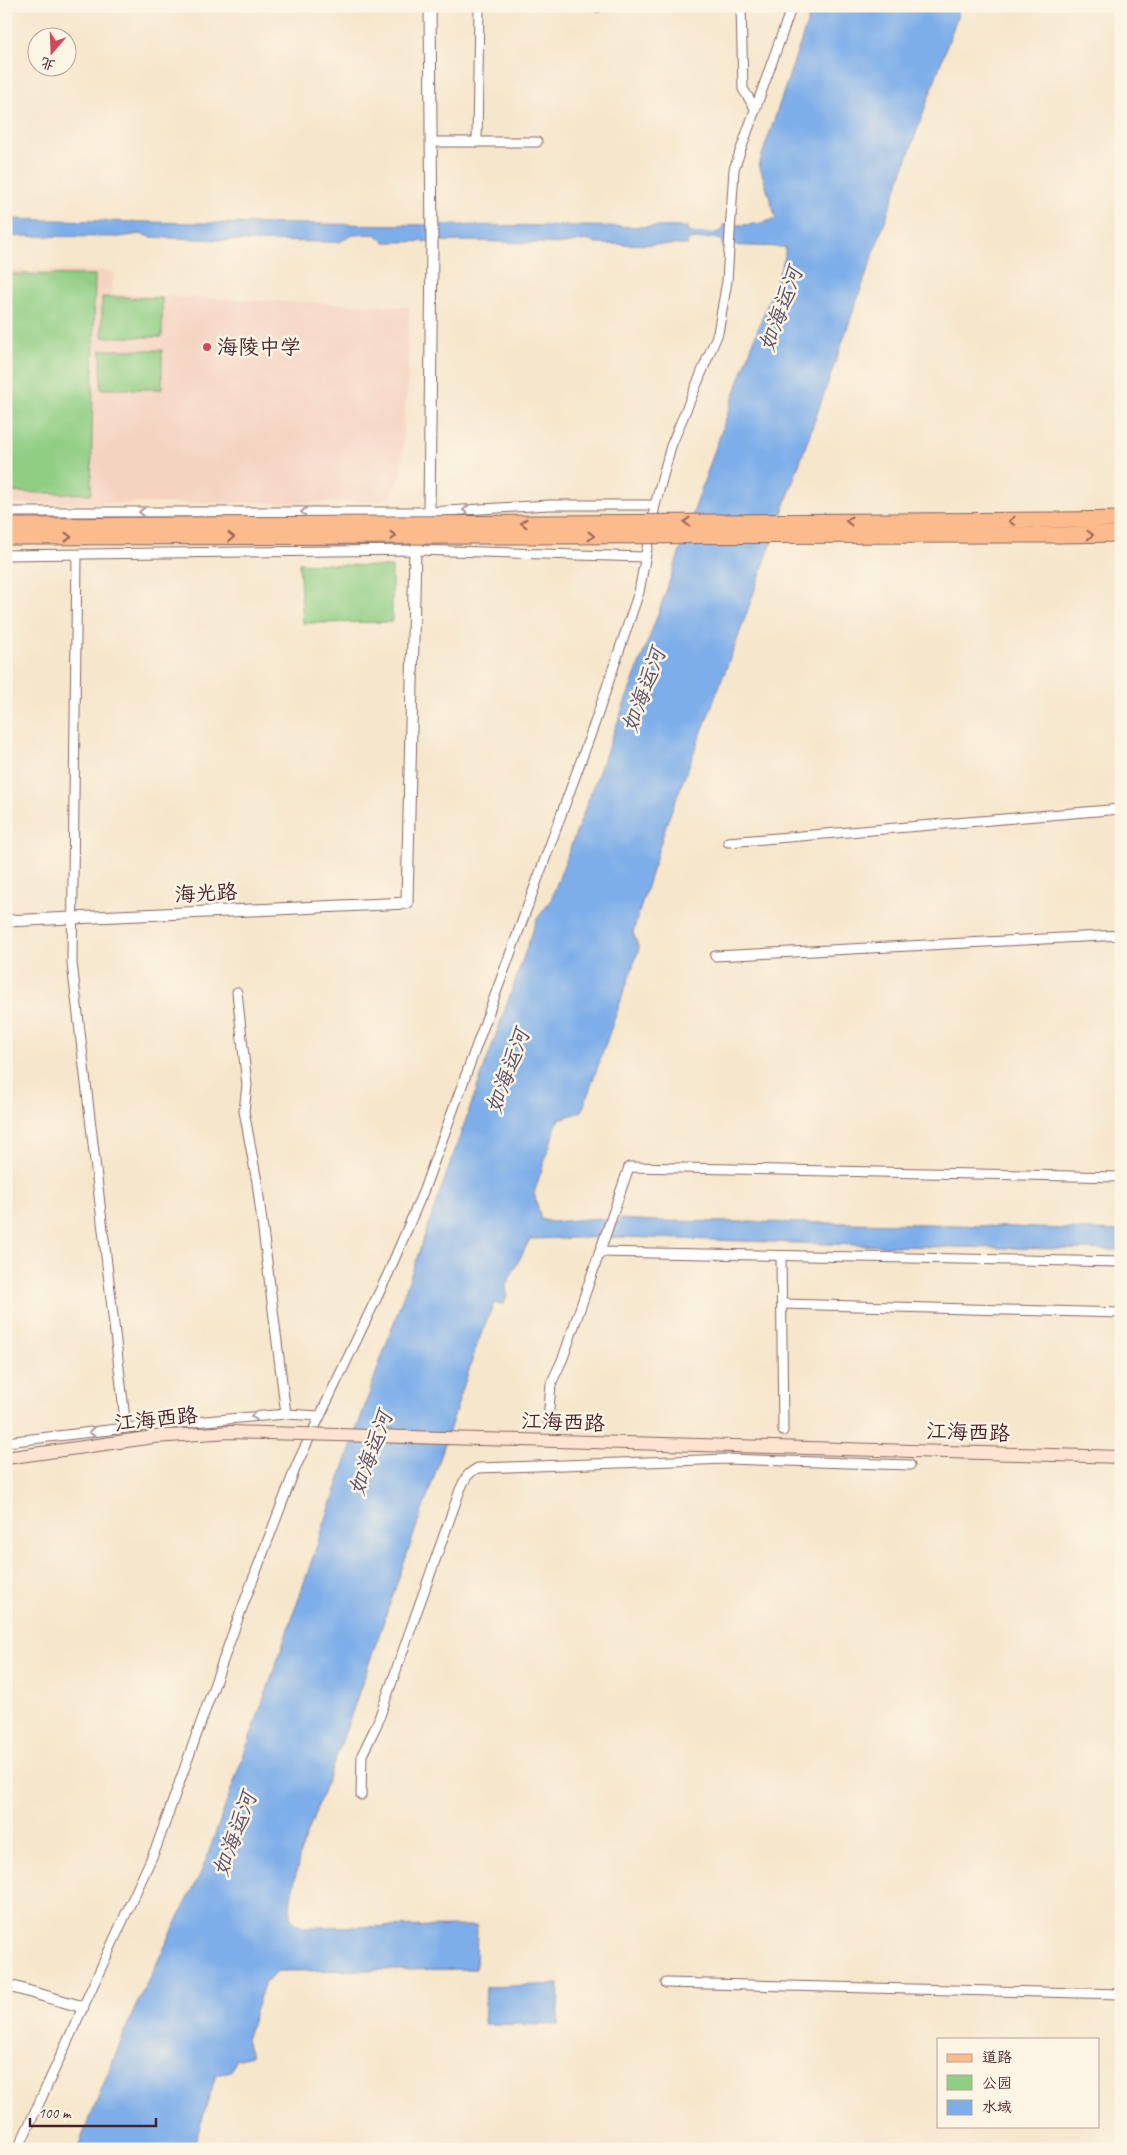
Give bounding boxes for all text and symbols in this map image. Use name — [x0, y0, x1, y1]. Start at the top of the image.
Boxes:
north arrow — [28, 28, 78, 78]
text: 北 — [39, 54, 57, 74]
water label: 如海运河 — [753, 260, 810, 355]
place label: 海陵中学 — [217, 334, 301, 360]
marker: 海陵中学 — [201, 341, 213, 353]
one-way arrow — [462, 505, 470, 516]
one-way arrow — [137, 507, 145, 517]
one-way arrow — [300, 507, 308, 517]
one-way arrow — [1008, 515, 1016, 526]
one-way arrow — [845, 516, 853, 526]
one-way arrow — [683, 517, 690, 527]
one-way arrow — [520, 518, 528, 528]
one-way arrow — [1086, 529, 1094, 540]
one-way arrow — [390, 531, 397, 541]
one-way arrow — [587, 531, 595, 541]
one-way arrow — [64, 532, 72, 542]
one-way arrow — [227, 532, 235, 542]
water label: 如海运河 — [616, 641, 673, 736]
street label: 海光路 — [174, 878, 238, 908]
water label: 如海运河 — [480, 1022, 537, 1117]
street label: 江海西路 — [113, 1402, 199, 1436]
water label: 如海运河 — [343, 1404, 400, 1499]
street label: 江海西路 — [521, 1408, 605, 1436]
one-way arrow — [249, 1411, 257, 1422]
street label: 江海西路 — [926, 1418, 1010, 1446]
one-way arrow — [88, 1426, 96, 1437]
water label: 如海运河 — [207, 1785, 264, 1880]
legend — [937, 2038, 1100, 2128]
text: 道路 — [982, 2048, 1012, 2067]
text: 公园 — [982, 2074, 1012, 2093]
scale bar — [30, 2095, 156, 2127]
text: 水域 — [982, 2098, 1012, 2117]
text: 100 m — [38, 2104, 72, 2123]

